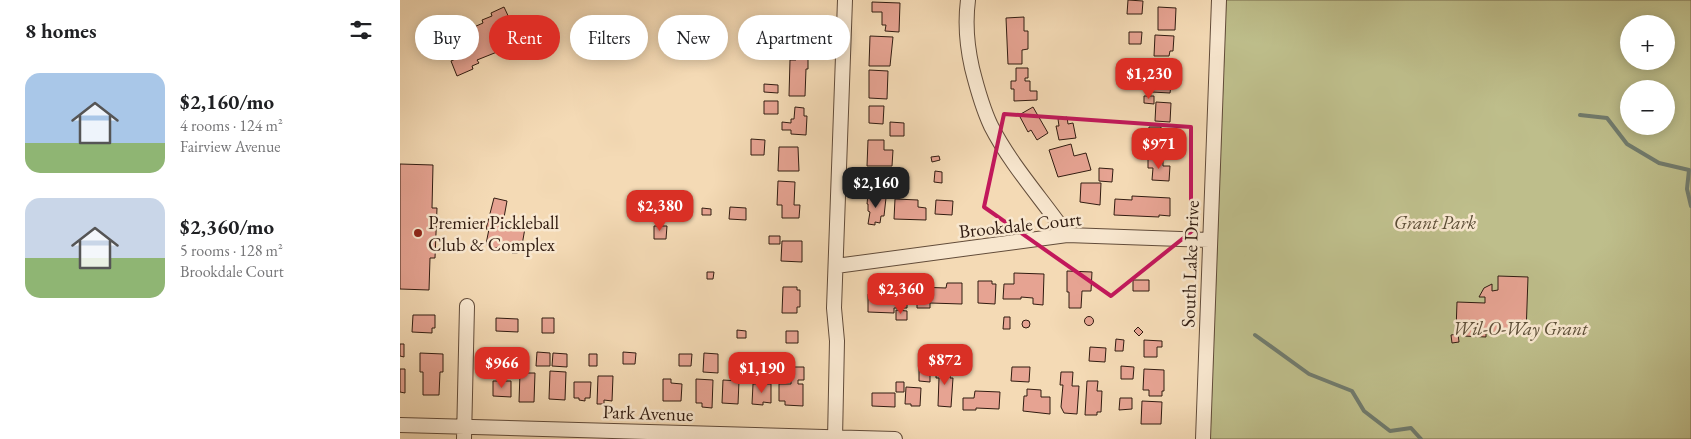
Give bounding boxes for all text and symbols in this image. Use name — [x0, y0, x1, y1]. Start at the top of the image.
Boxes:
chip: Buy — [415, 15, 479, 60]
chip: Rent — [489, 15, 560, 60]
chip: Filters — [570, 15, 648, 60]
chip: New — [658, 15, 728, 60]
chip: Apartment — [738, 15, 850, 60]
map controls — [1620, 15, 1675, 135]
button: + — [1620, 15, 1675, 70]
icon: filters — [347, 16, 375, 44]
text: 8 homes — [25, 17, 97, 44]
pin: $1,230 — [1108, 58, 1190, 100]
text: $1,230 — [1126, 63, 1172, 84]
button: − — [1620, 80, 1675, 135]
text: $2,160/mo — [180, 88, 274, 115]
icon: home — [65, 93, 125, 153]
text: 4 rooms · 124 m² — [180, 115, 283, 136]
pin: $971 — [1129, 128, 1189, 170]
text: $971 — [1143, 133, 1175, 154]
text: Fairview Avenue — [180, 136, 281, 157]
pin: $2,160 — [835, 166, 917, 209]
text: $2,160 — [853, 172, 899, 193]
pin: $2,380 — [619, 190, 701, 232]
text: $2,380 — [637, 195, 683, 216]
street label: South Lake Drive — [1175, 200, 1205, 328]
street label: Brookdale Court — [957, 206, 1083, 244]
place label: Premier Pickleball Club & Complex — [428, 210, 560, 257]
park label: Grant Park — [1394, 210, 1477, 235]
text: $2,360/mo — [180, 213, 274, 240]
icon: home — [65, 218, 125, 278]
marker: Premier Pickleball Club & Complex — [412, 227, 424, 239]
text: 5 rooms · 128 m² — [180, 240, 283, 261]
text: Brookdale Court — [180, 261, 284, 282]
pin: $2,360 — [860, 272, 942, 315]
text: $2,360 — [878, 278, 924, 299]
park label: Wil-O-Way Grant — [1452, 316, 1589, 341]
pin: $872 — [915, 344, 975, 386]
pin: $966 — [472, 346, 532, 389]
text: $872 — [929, 349, 961, 370]
text: $966 — [486, 352, 518, 373]
pin: $1,190 — [721, 352, 803, 394]
text: $1,190 — [739, 357, 785, 378]
street label: Park Avenue — [602, 399, 694, 427]

